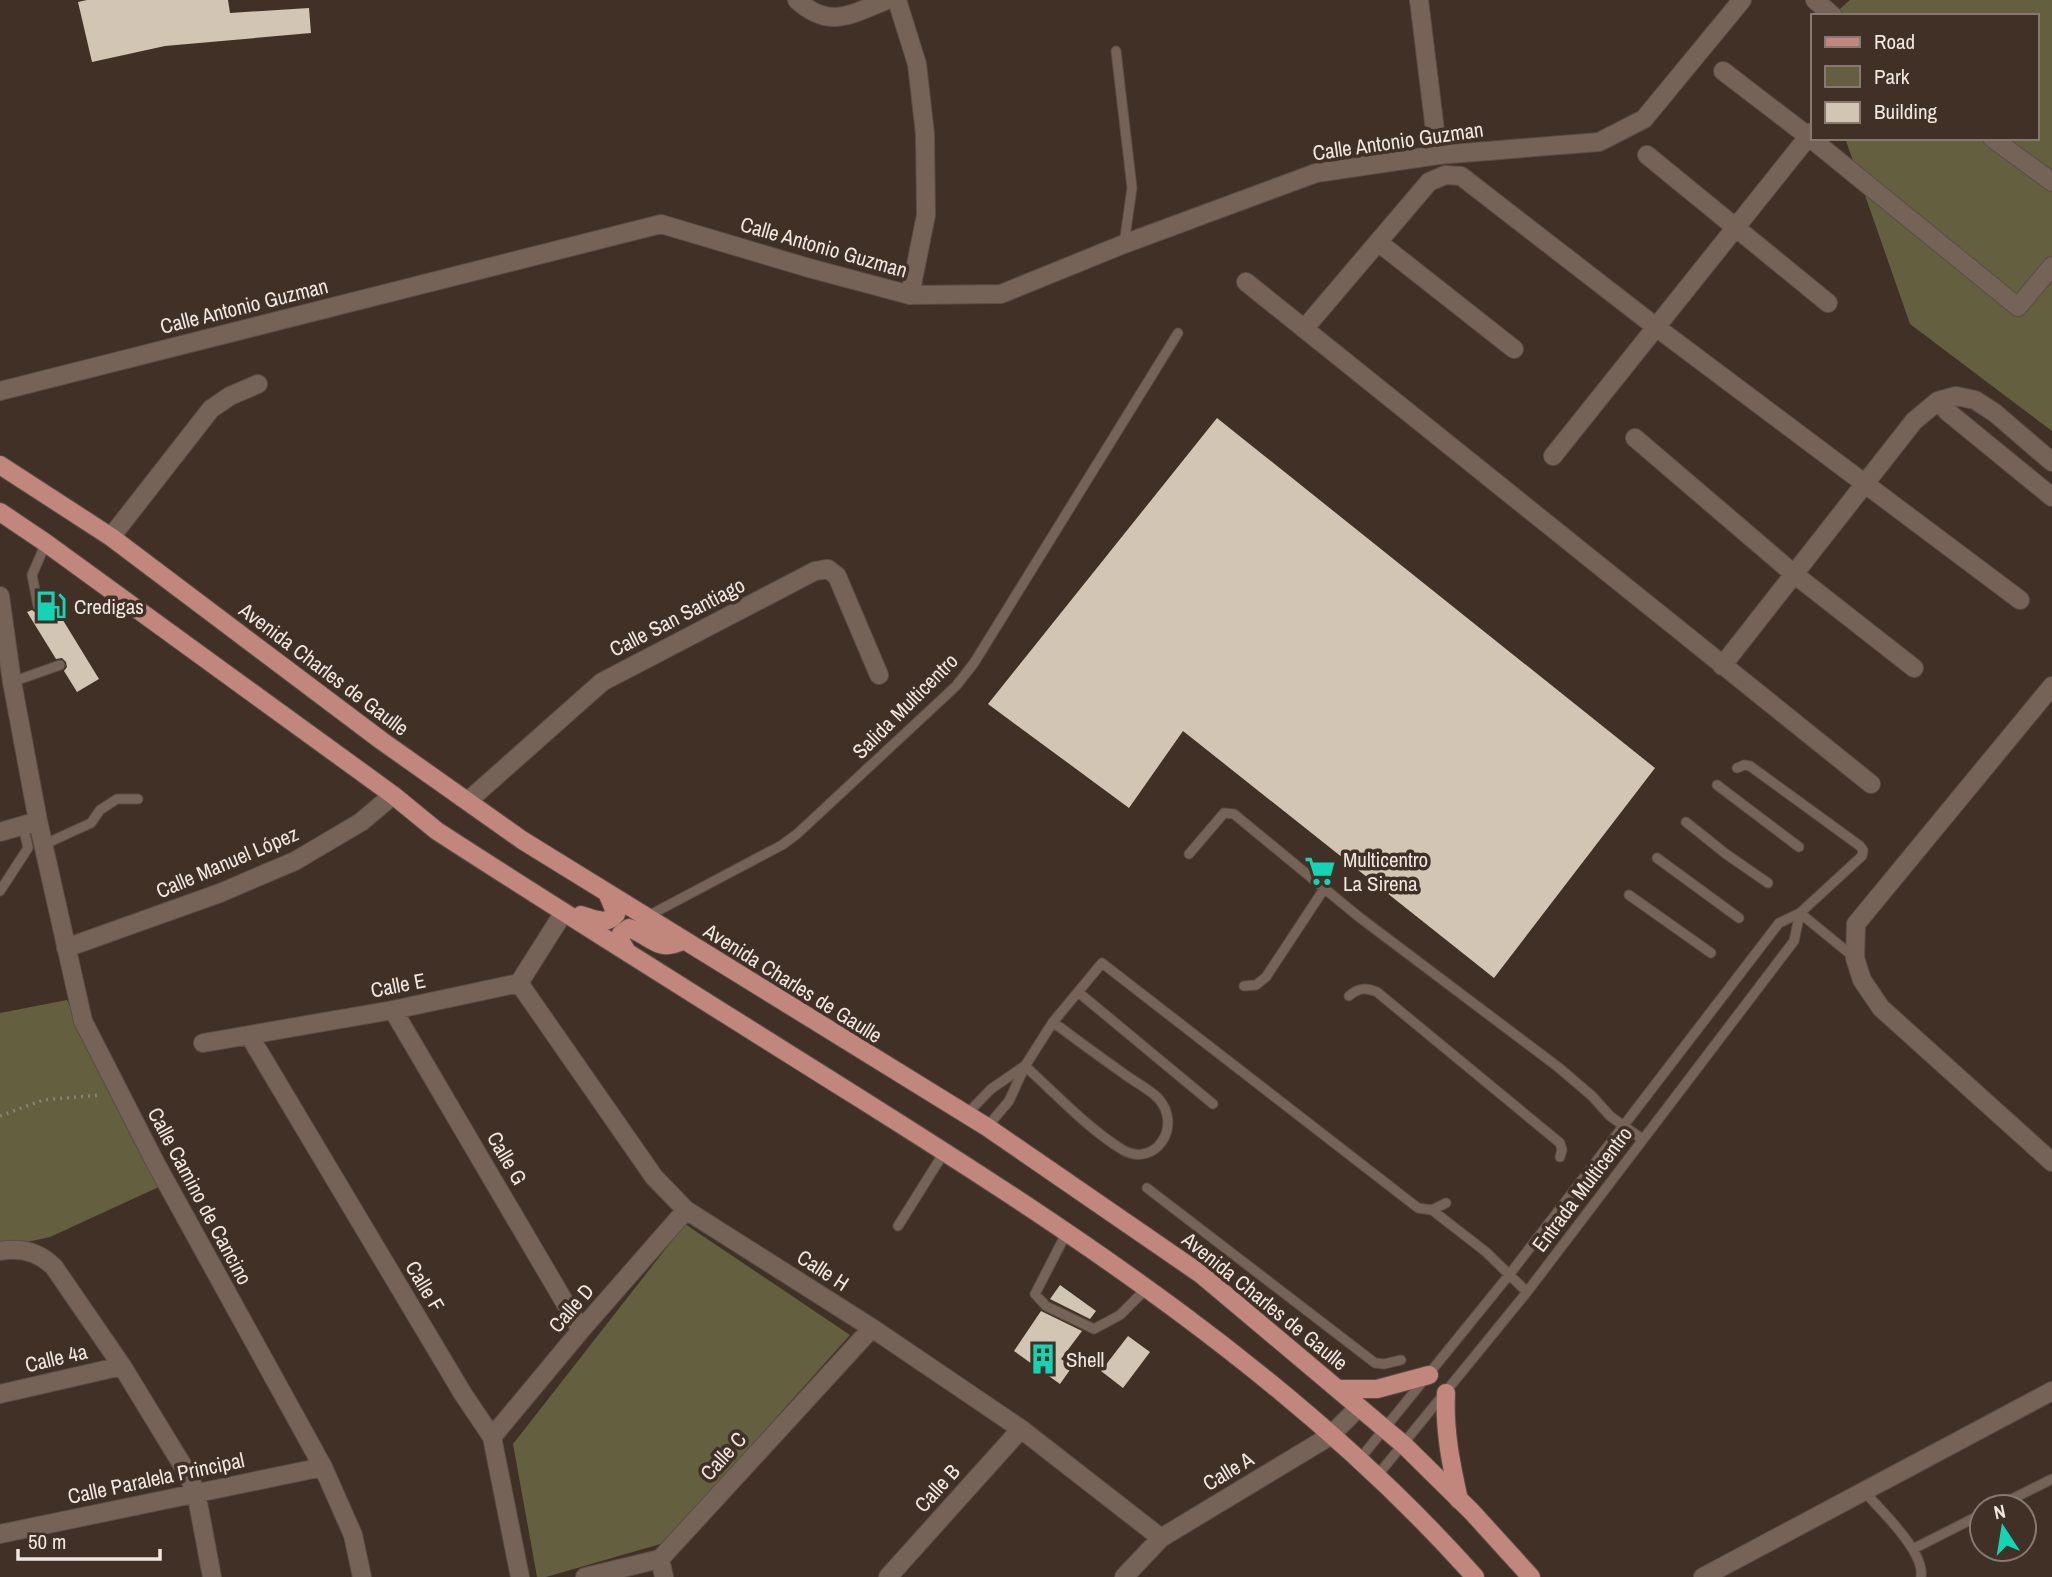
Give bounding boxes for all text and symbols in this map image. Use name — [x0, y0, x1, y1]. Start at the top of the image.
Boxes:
legend — [1811, 14, 2038, 140]
text: Road — [1874, 27, 1915, 56]
text: Park — [1874, 62, 1910, 91]
text: Building — [1874, 97, 1938, 126]
street label: Calle Antonio Guzman — [1311, 115, 1485, 167]
street label: Calle Antonio Guzman — [737, 209, 911, 285]
street label: Calle Antonio Guzman — [157, 271, 331, 341]
street label: Calle San Santiago — [604, 570, 750, 664]
fuel station icon: Credigas — [34, 589, 68, 623]
place label: Credigas — [74, 592, 144, 621]
street label: Avenida Charles de Gaulle — [232, 595, 415, 742]
street label: Salida Multicentro — [846, 647, 964, 765]
street label: Calle Manuel López — [151, 819, 303, 905]
place label: Multicentro La Sirena — [1343, 845, 1428, 898]
supermarket icon: Multicentro La Sirena — [1303, 854, 1337, 888]
street label: Avenida Charles de Gaulle — [697, 916, 888, 1050]
street label: Calle E — [368, 965, 428, 1005]
street label: Calle Camino de Cancino — [141, 1102, 259, 1290]
street label: Entrada Multicentro — [1525, 1120, 1639, 1258]
street label: Calle G — [480, 1126, 534, 1190]
street label: Avenida Charles de Gaulle — [1175, 1224, 1354, 1377]
street label: Calle H — [791, 1242, 855, 1298]
street label: Calle F — [399, 1255, 451, 1317]
street label: Calle D — [542, 1277, 600, 1339]
street label: Calle 4a — [22, 1337, 90, 1379]
building icon: Shell — [1026, 1342, 1060, 1376]
place label: Shell — [1066, 1345, 1104, 1374]
street label: Calle C — [693, 1425, 753, 1487]
street label: Calle A — [1197, 1444, 1259, 1497]
street label: Calle Paralela Principal — [65, 1445, 247, 1511]
street label: Calle B — [908, 1458, 966, 1518]
north arrow — [1968, 1493, 2038, 1563]
text: N — [1991, 1497, 2008, 1525]
scale bar — [18, 1518, 159, 1562]
text: 50 m — [28, 1527, 66, 1556]

